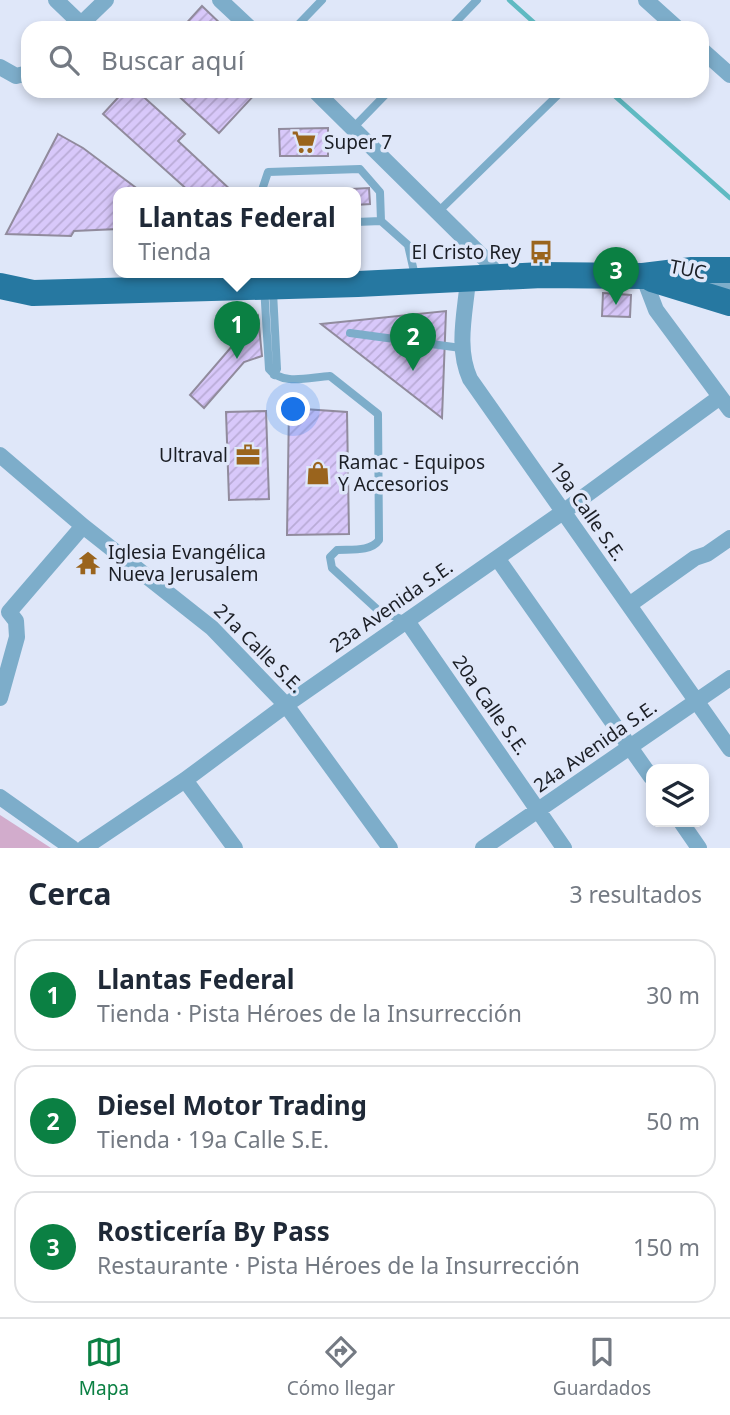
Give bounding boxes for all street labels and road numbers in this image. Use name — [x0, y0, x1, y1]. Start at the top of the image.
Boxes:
street label: TUC — [668, 253, 708, 285]
street label: 19a Calle S.E. — [544, 456, 632, 566]
street label: 23a Avenida S.E. — [324, 554, 458, 658]
street label: 21a Calle S.E. — [209, 598, 309, 698]
street label: 20a Calle S.E. — [447, 650, 535, 760]
street label: 24a Avenida S.E. — [528, 694, 662, 798]

